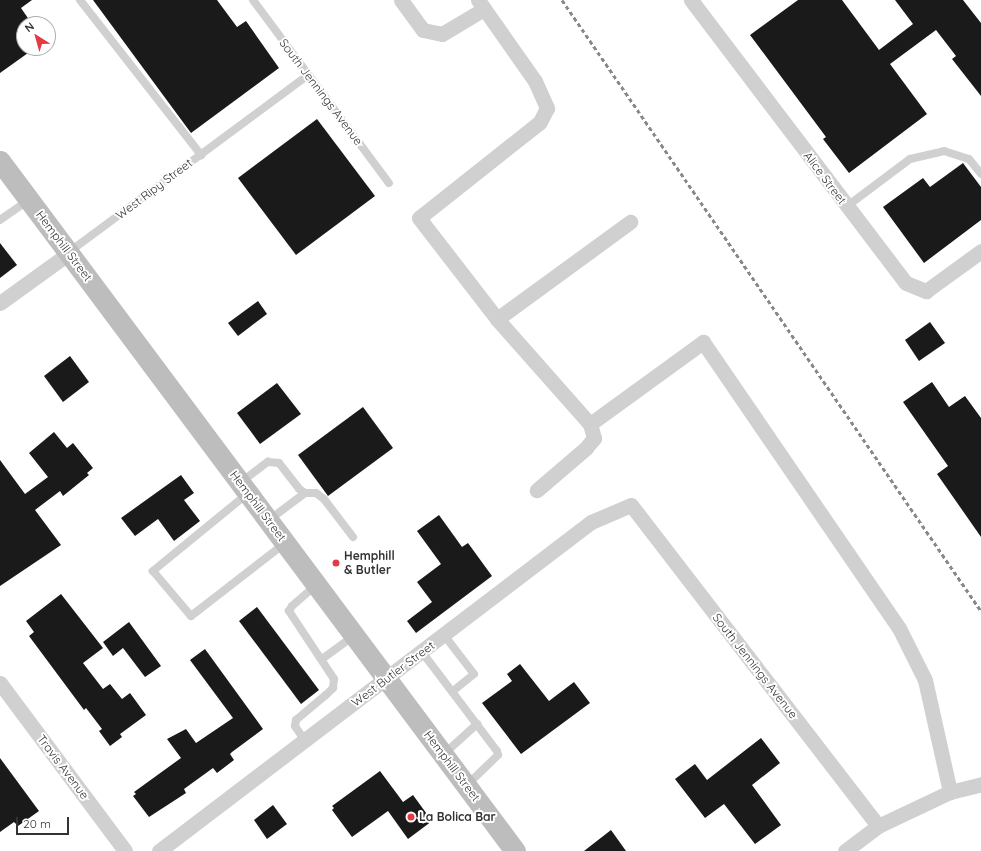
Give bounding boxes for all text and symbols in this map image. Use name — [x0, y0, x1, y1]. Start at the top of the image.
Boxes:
north arrow — [16, 16, 56, 56]
text: N — [22, 19, 37, 35]
street label: South Jennings Avenue — [276, 36, 366, 148]
street label: Alice Street — [801, 149, 849, 207]
street label: West Ripy Street — [113, 156, 195, 222]
street label: Hemphill Street — [33, 208, 95, 284]
street label: Hemphill Street — [227, 468, 289, 544]
place label: Hemphill & Butler — [344, 549, 395, 577]
marker: Hemphill & Butler — [331, 558, 341, 568]
street label: South Jennings Avenue — [710, 611, 800, 721]
street label: West Butler Street — [349, 638, 437, 710]
street label: Hemphill Street — [421, 728, 483, 804]
street label: Travis Avenue — [34, 732, 92, 802]
scale bar — [18, 809, 71, 835]
place label: La Bolica Bar — [419, 810, 496, 824]
marker: La Bolica Bar — [406, 812, 416, 822]
text: 20 m — [23, 816, 51, 831]

